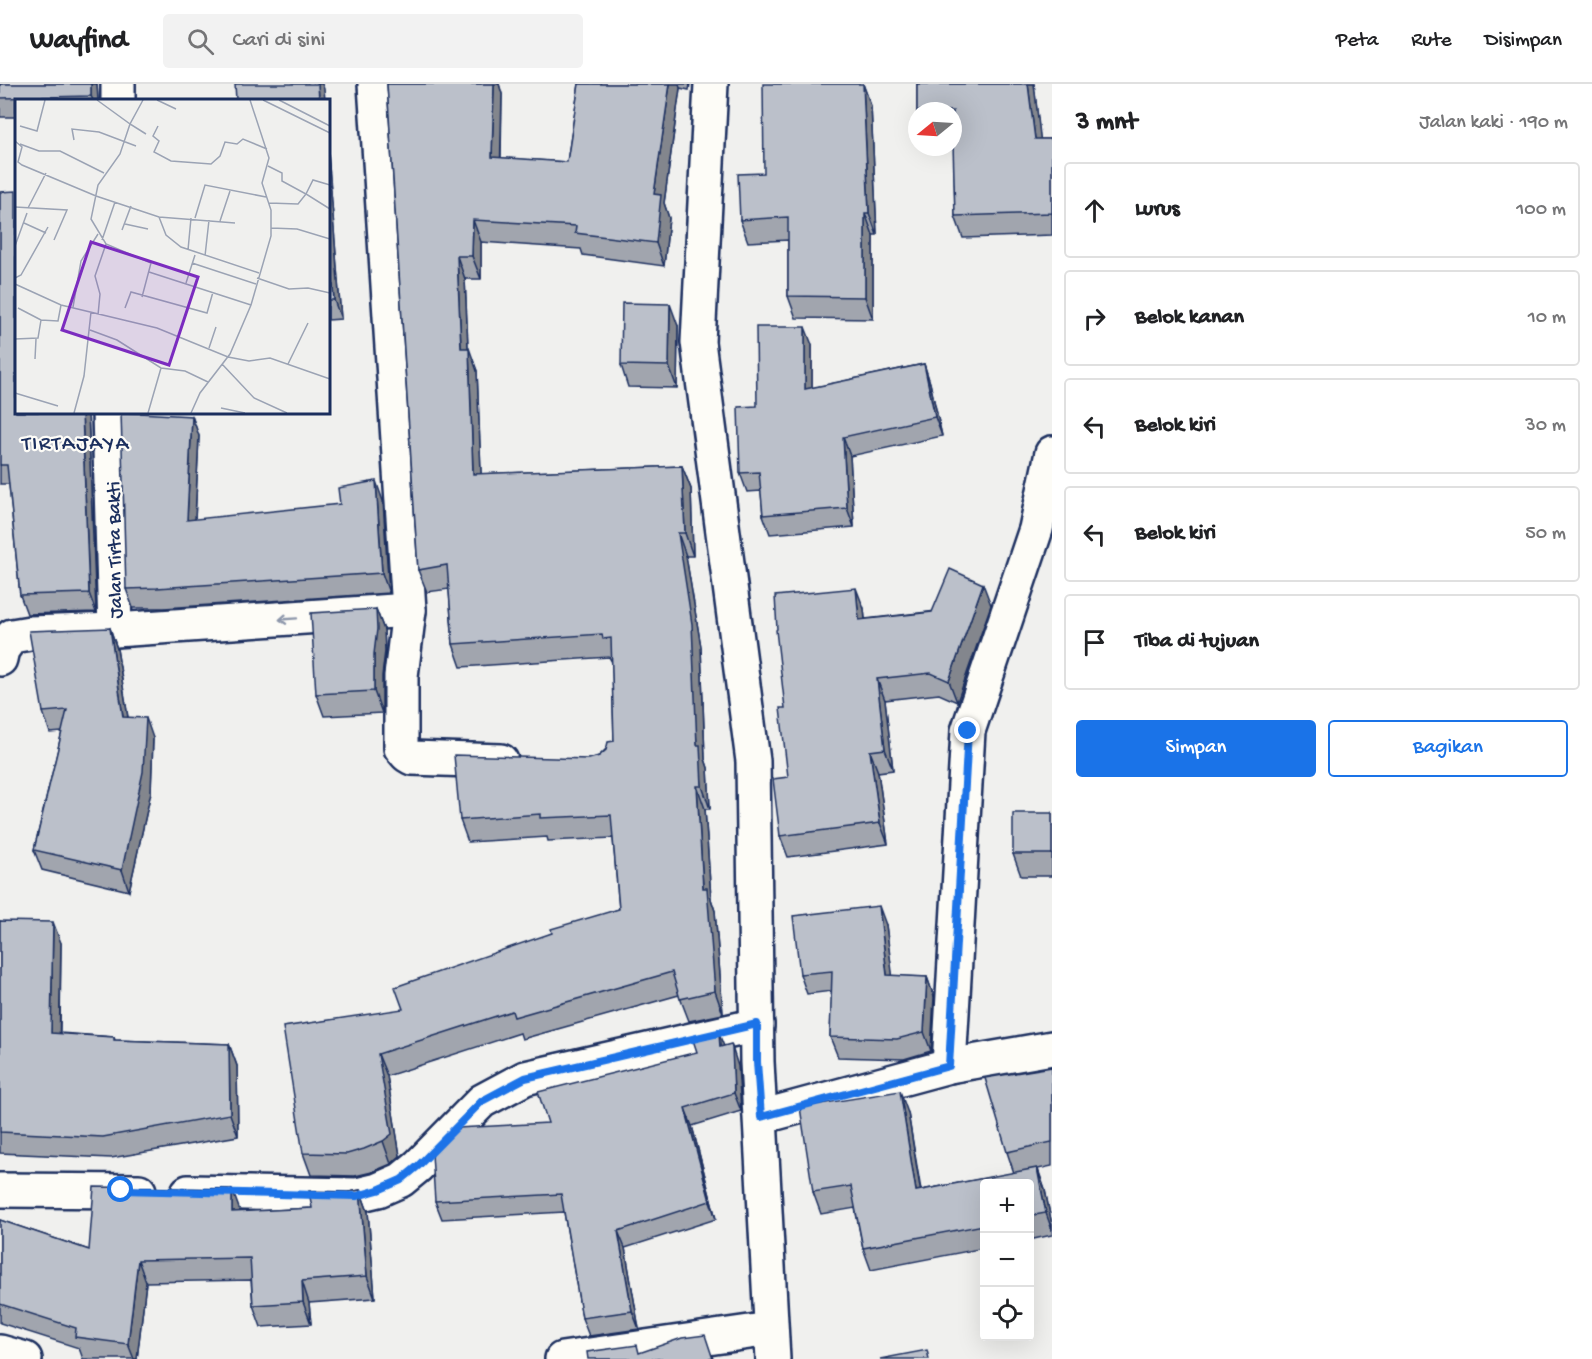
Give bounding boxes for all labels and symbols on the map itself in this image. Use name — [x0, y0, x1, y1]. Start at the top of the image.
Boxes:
inset map — [15, 99, 330, 414]
north arrow — [908, 102, 962, 156]
district label: TIRTAJAYA — [20, 432, 130, 458]
street label: Jalan Tirta Bakti — [104, 481, 129, 619]
one-way arrow — [278, 614, 298, 625]
route end — [954, 717, 980, 743]
route start — [107, 1176, 133, 1202]

